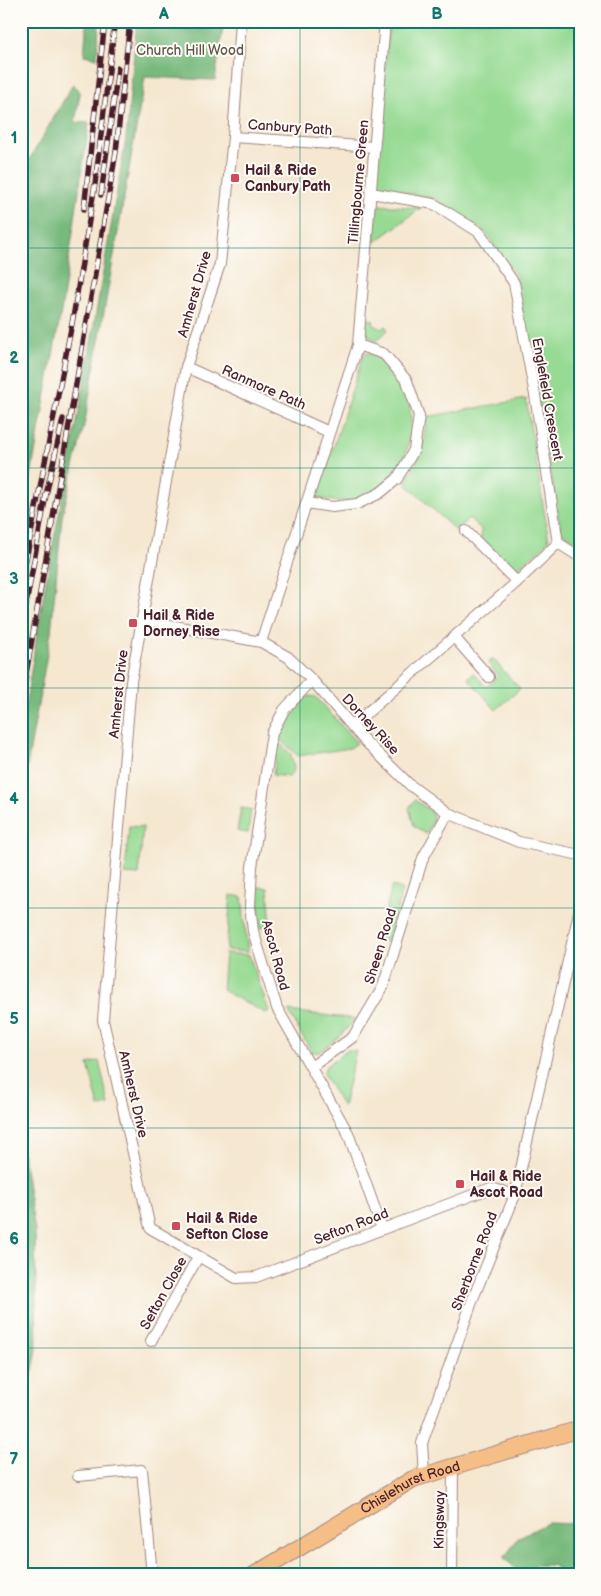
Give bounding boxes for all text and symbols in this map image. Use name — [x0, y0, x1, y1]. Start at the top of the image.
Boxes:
text: A — [158, 5, 169, 24]
text: B — [431, 5, 443, 24]
park label: Church Hill Wood — [136, 42, 244, 59]
street label: Canbury Path — [247, 116, 333, 139]
street label: Tillingbourne Green — [345, 119, 372, 245]
text: 1 — [11, 129, 17, 148]
place label: Hail & Ride Canbury Path — [245, 162, 331, 195]
marker: Hail & Ride Canbury Path — [229, 172, 241, 184]
street label: Amherst Drive — [174, 249, 215, 339]
street label: Englefield Crescent — [528, 336, 567, 462]
text: 2 — [9, 349, 19, 368]
street label: Ranmore Path — [219, 361, 309, 414]
text: 3 — [9, 570, 19, 589]
place label: Hail & Ride Dorney Rise — [143, 607, 220, 640]
marker: Hail & Ride Dorney Rise — [127, 617, 139, 629]
street label: Amherst Drive — [105, 649, 132, 739]
street label: Dorney Rise — [338, 690, 403, 758]
text: 4 — [9, 790, 19, 809]
street label: Sheen Road — [361, 906, 400, 986]
street label: Ascot Road — [258, 918, 293, 992]
text: 5 — [9, 1010, 19, 1029]
street label: Amherst Drive — [115, 1049, 152, 1139]
place label: Hail & Ride Ascot Road — [469, 1168, 543, 1201]
marker: Hail & Ride Ascot Road — [454, 1178, 466, 1190]
street label: Sefton Road — [312, 1204, 391, 1248]
street label: Sherborne Road — [448, 1209, 501, 1313]
place label: Hail & Ride Sefton Close — [186, 1210, 268, 1243]
marker: Hail & Ride Sefton Close — [170, 1220, 182, 1232]
text: 6 — [9, 1230, 19, 1249]
street label: Sefton Close — [136, 1254, 190, 1333]
text: 7 — [10, 1450, 19, 1469]
street label: Chislehurst Road — [357, 1457, 462, 1518]
street label: Kingsway — [430, 1490, 449, 1550]

